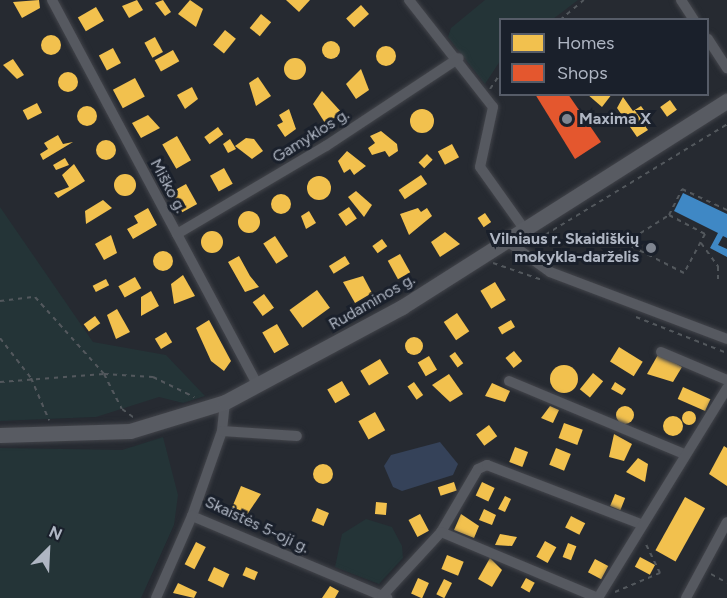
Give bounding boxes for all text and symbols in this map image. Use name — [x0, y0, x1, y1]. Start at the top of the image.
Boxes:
legend — [499, 18, 709, 96]
text: Homes — [557, 32, 615, 54]
text: Shops — [557, 62, 608, 84]
street label: Gamyklos g. — [269, 105, 353, 167]
place label: Maxima X — [579, 109, 651, 129]
marker: Maxima X — [560, 112, 574, 126]
street label: Miško g. — [146, 156, 190, 216]
place label: Vilniaus r. Skaidiškių mokykla-darželis — [489, 229, 639, 267]
marker: Vilniaus r. Skaidiškių mokykla-darželis — [644, 241, 658, 255]
street label: Rudaminos g. — [326, 270, 418, 334]
street label: Skaistės 5-oji g. — [202, 492, 312, 558]
north arrow — [18, 520, 78, 580]
text: N — [46, 522, 65, 544]

